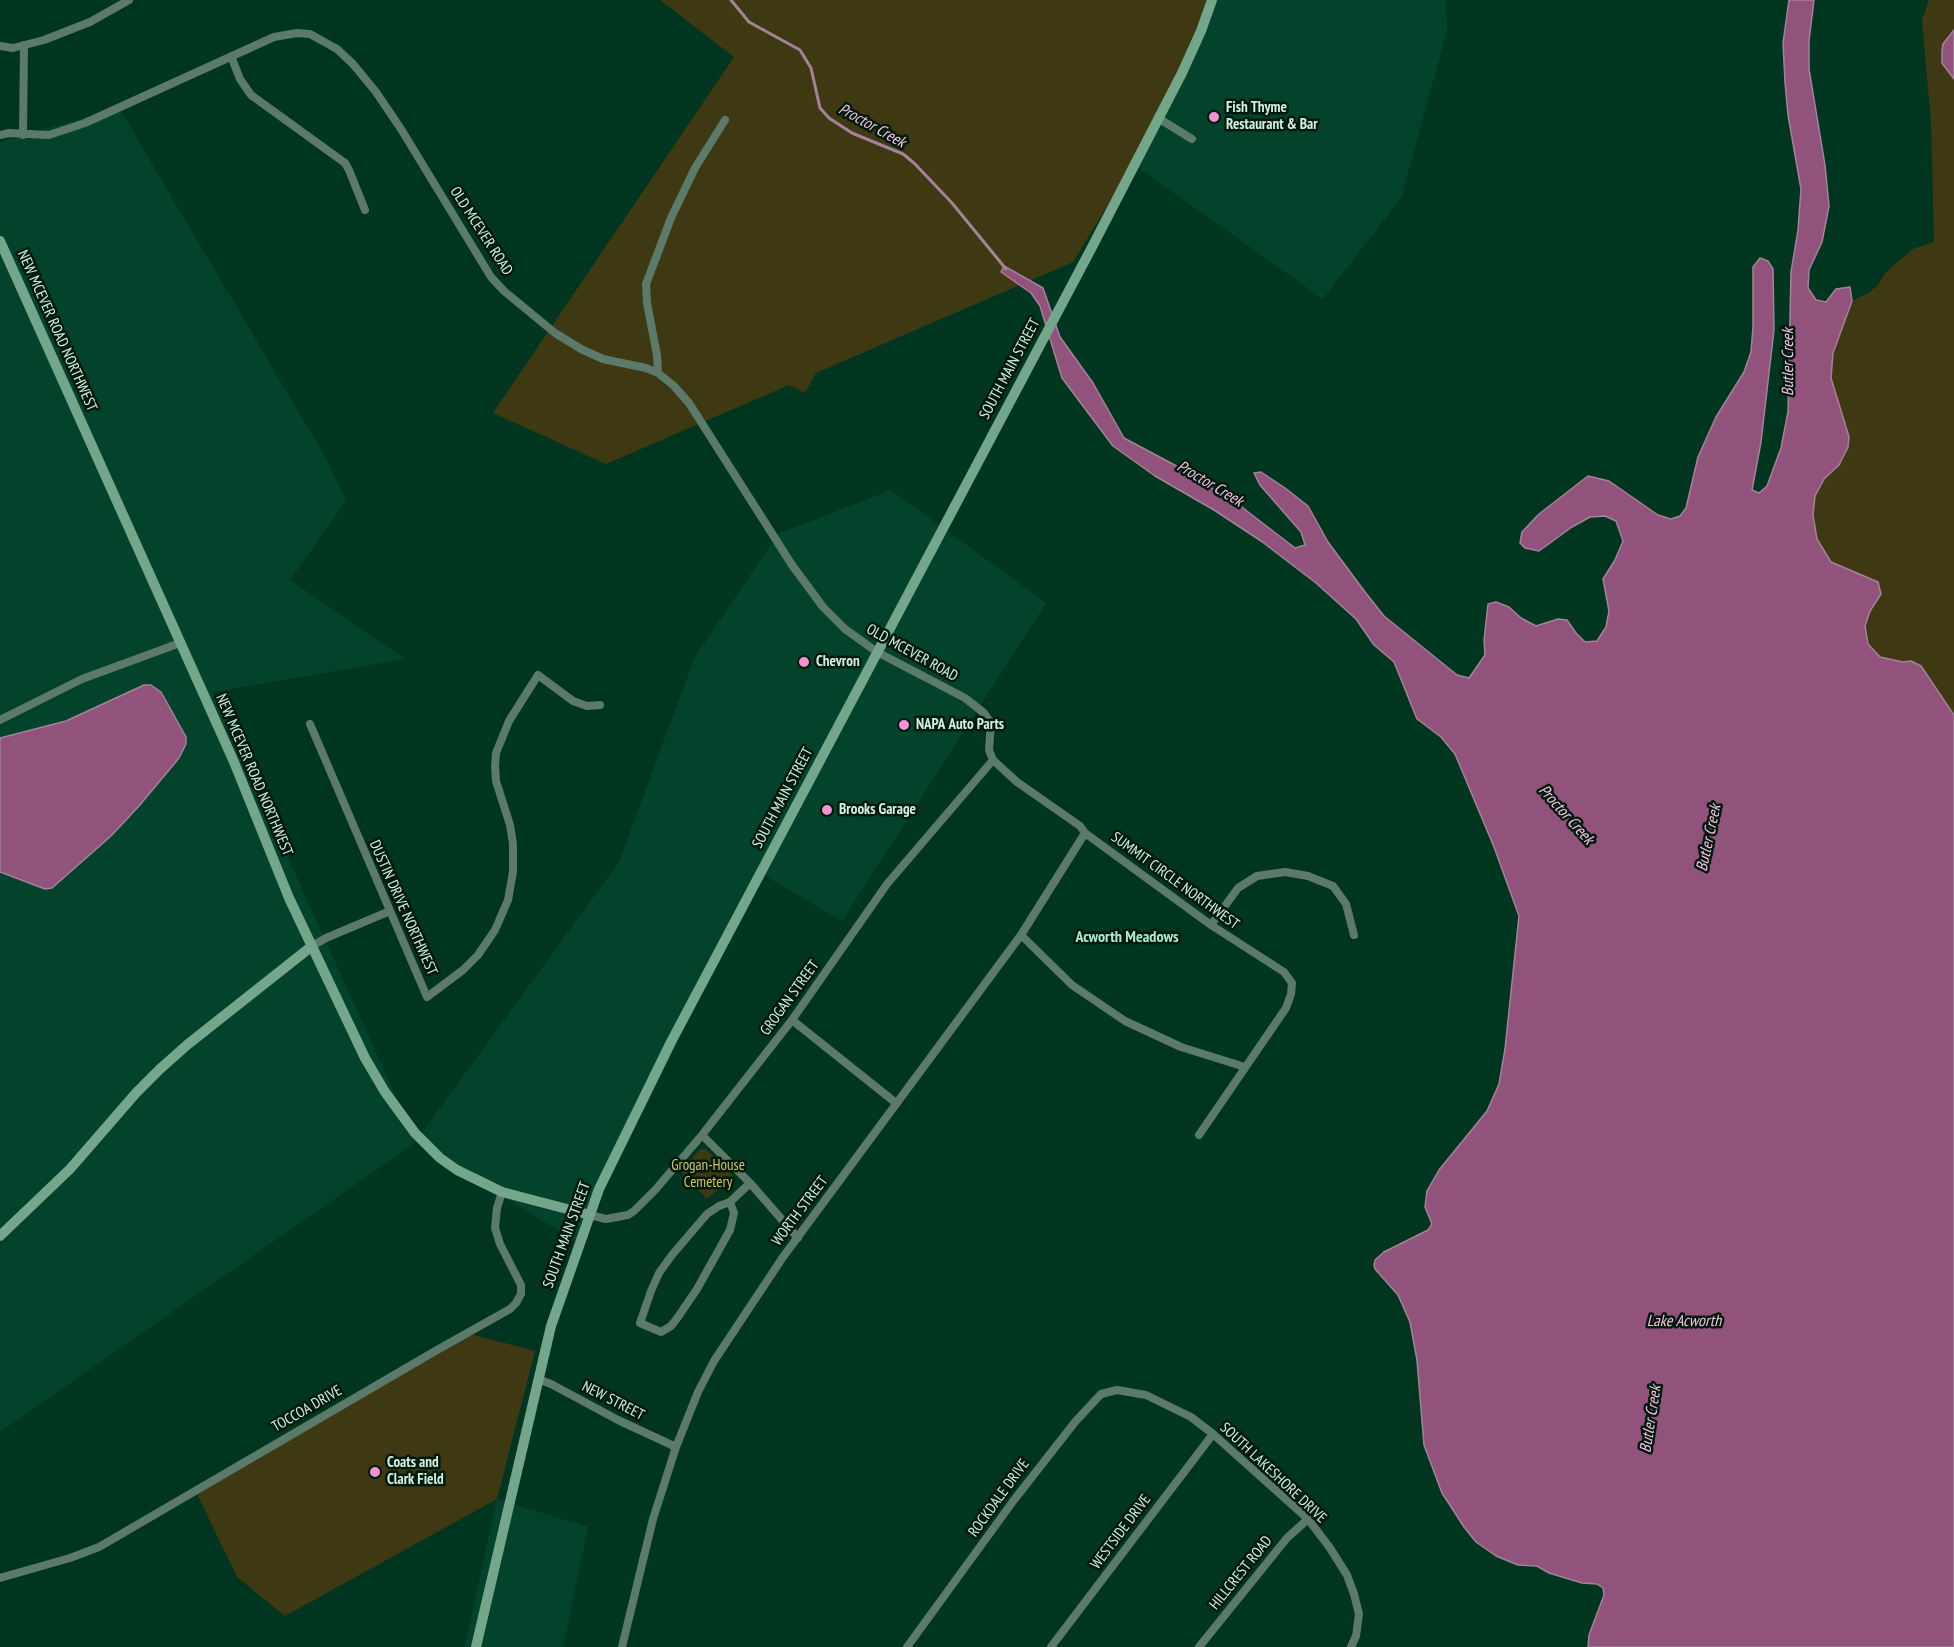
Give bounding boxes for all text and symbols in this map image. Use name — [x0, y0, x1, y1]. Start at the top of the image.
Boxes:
place label: Fish Thyme Restaurant & Bar — [1226, 99, 1318, 134]
water label: Proctor Creek — [835, 100, 909, 152]
marker: Fish Thyme Restaurant & Bar — [1207, 110, 1221, 124]
street label: OLD MCEVER ROAD — [446, 183, 516, 279]
street label: NEW MCEVER ROAD NORTHWEST — [13, 248, 101, 414]
street label: SOUTH MAIN STREET — [976, 315, 1044, 423]
water label: Butler Creek — [1778, 328, 1798, 396]
water label: Proctor Creek — [1174, 457, 1246, 511]
street label: OLD MCEVER ROAD — [863, 620, 961, 686]
place label: Chevron — [816, 653, 860, 671]
marker: Chevron — [797, 655, 811, 669]
street label: NEW MCEVER ROAD NORTHWEST — [212, 691, 296, 859]
place label: NAPA Auto Parts — [916, 716, 1004, 734]
marker: NAPA Auto Parts — [897, 718, 911, 732]
street label: SOUTH MAIN STREET — [749, 744, 817, 852]
water label: Proctor Creek — [1534, 781, 1598, 849]
place label: Brooks Garage — [839, 801, 916, 819]
marker: Brooks Garage — [820, 803, 834, 817]
water label: Butler Creek — [1693, 803, 1725, 873]
street label: SUMMIT CIRCLE NORTHWEST — [1108, 829, 1242, 933]
street label: DUSTIN DRIVE NORTHWEST — [365, 838, 441, 978]
district label: Acworth Meadows — [1075, 927, 1179, 947]
street label: GROGAN STREET — [757, 957, 823, 1039]
park label: Grogan-House Cemetery — [671, 1157, 745, 1192]
street label: WORTH STREET — [768, 1173, 832, 1249]
street label: SOUTH MAIN STREET — [539, 1179, 595, 1291]
water label: Lake Acworth — [1647, 1311, 1721, 1331]
street label: NEW STREET — [579, 1378, 647, 1424]
street label: TOCCOA DRIVE — [269, 1382, 345, 1436]
water label: Butler Creek — [1636, 1384, 1666, 1454]
street label: SOUTH LAKESHORE DRIVE — [1216, 1419, 1330, 1527]
place label: Coats and Clark Field — [387, 1454, 444, 1489]
street label: ROCKDALE DRIVE — [965, 1456, 1033, 1540]
marker: Coats and Clark Field — [368, 1465, 382, 1479]
street label: WESTSIDE DRIVE — [1087, 1491, 1155, 1573]
street label: HILLCREST ROAD — [1206, 1533, 1276, 1613]

